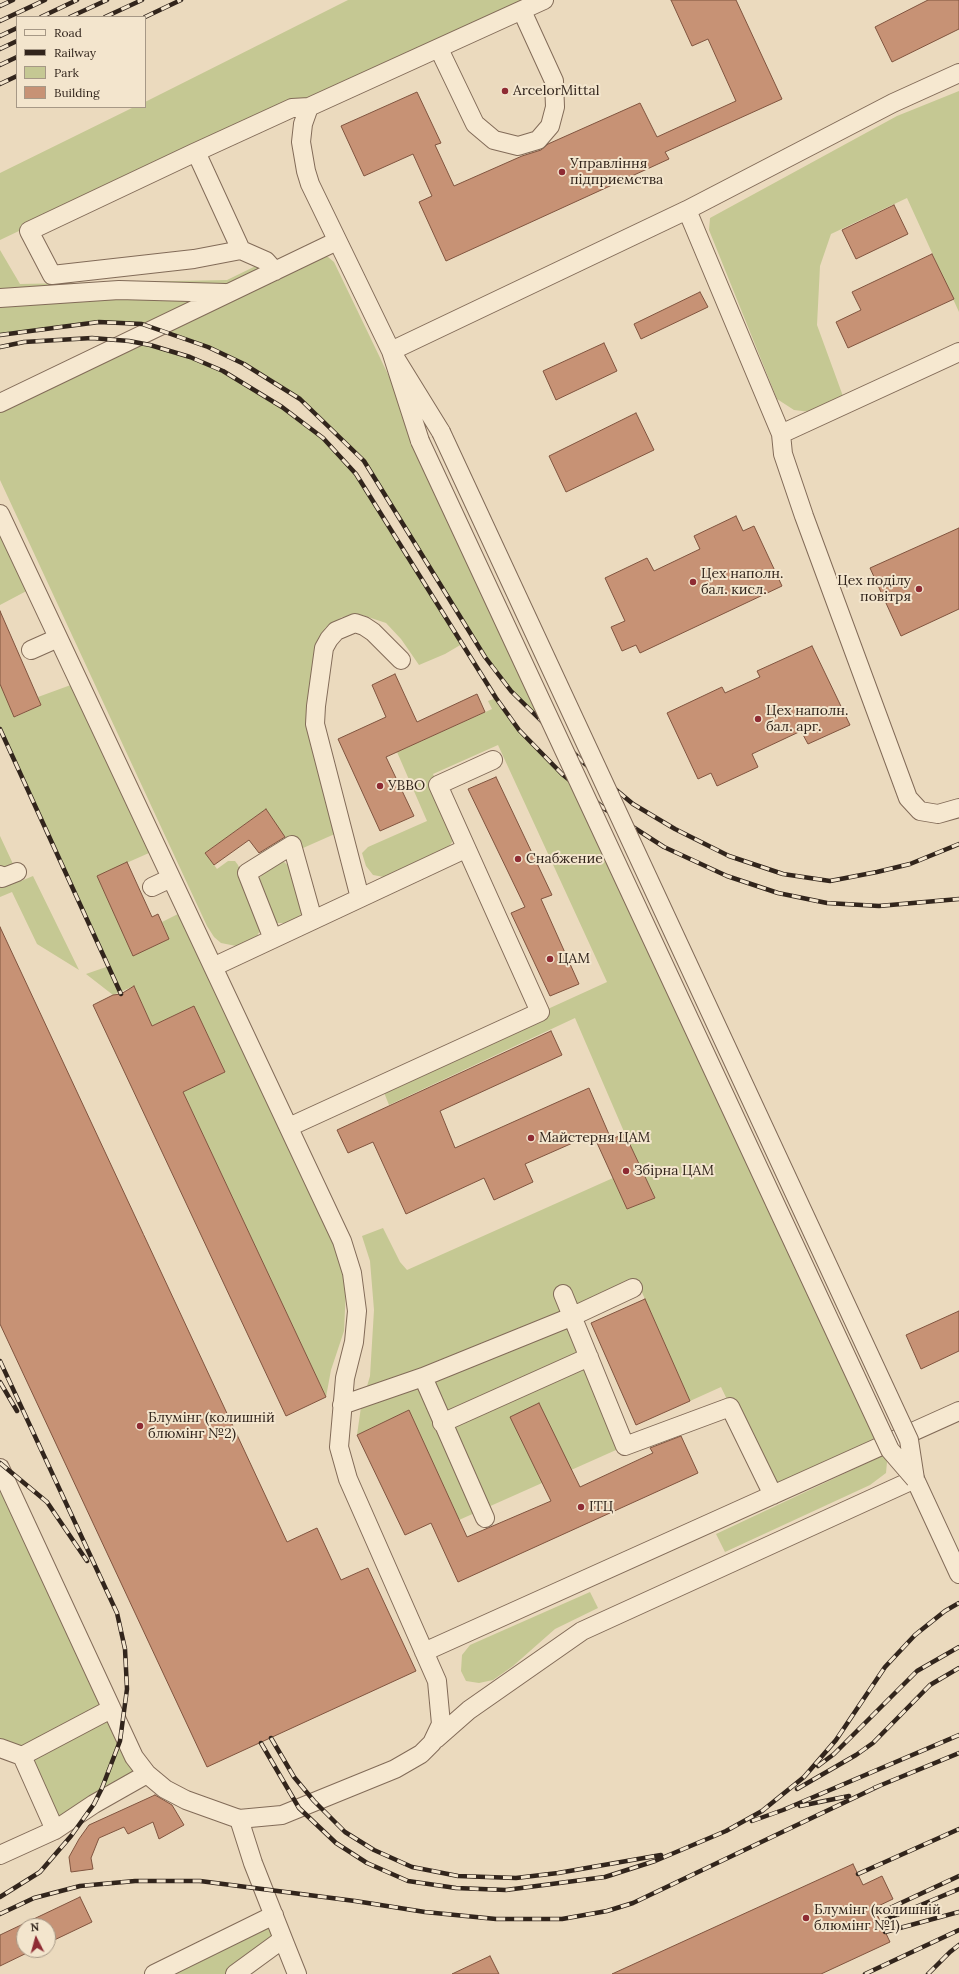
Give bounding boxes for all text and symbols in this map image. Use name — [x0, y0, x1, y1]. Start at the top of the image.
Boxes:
legend — [16, 16, 146, 108]
text: Road — [54, 25, 82, 40]
text: Railway — [54, 45, 96, 60]
text: Park — [54, 65, 79, 80]
place label: ArcelorMittal — [513, 83, 599, 99]
text: Building — [54, 85, 100, 100]
marker: ArcelorMittal — [500, 86, 510, 96]
place label: Управління підприємства — [570, 156, 663, 188]
marker: Управління підприємства — [557, 167, 567, 177]
place label: Цех наполн. бал. кисл. — [701, 566, 783, 598]
place label: Цех поділу повітря — [837, 573, 911, 606]
marker: Цех наполн. бал. кисл. — [688, 577, 698, 587]
marker: Цех поділу повітря — [914, 584, 924, 594]
place label: Цех наполн. бал. арг. — [766, 703, 848, 736]
marker: Цех наполн. бал. арг. — [753, 714, 763, 724]
place label: УВВО — [388, 778, 425, 794]
marker: УВВО — [375, 781, 385, 791]
place label: Снабжение — [526, 851, 603, 867]
marker: Снабжение — [513, 854, 523, 864]
place label: ЦАМ — [558, 951, 590, 967]
marker: ЦАМ — [545, 954, 555, 964]
place label: Майстерня ЦАМ — [539, 1130, 650, 1146]
marker: Майстерня ЦАМ — [526, 1133, 536, 1143]
place label: Збірна ЦАМ — [634, 1163, 714, 1179]
marker: Збірна ЦАМ — [621, 1166, 631, 1176]
place label: Блумінг (колишній блюмінг №2) — [148, 1410, 275, 1442]
marker: Блумінг (колишній блюмінг №2) — [135, 1421, 145, 1431]
place label: ІТЦ — [589, 1499, 613, 1515]
marker: ІТЦ — [576, 1502, 586, 1512]
place label: Блумінг (колишній блюмінг №1) — [814, 1902, 941, 1934]
marker: Блумінг (колишній блюмінг №1) — [801, 1913, 811, 1923]
north arrow — [16, 1918, 56, 1958]
text: N — [30, 1920, 40, 1934]

